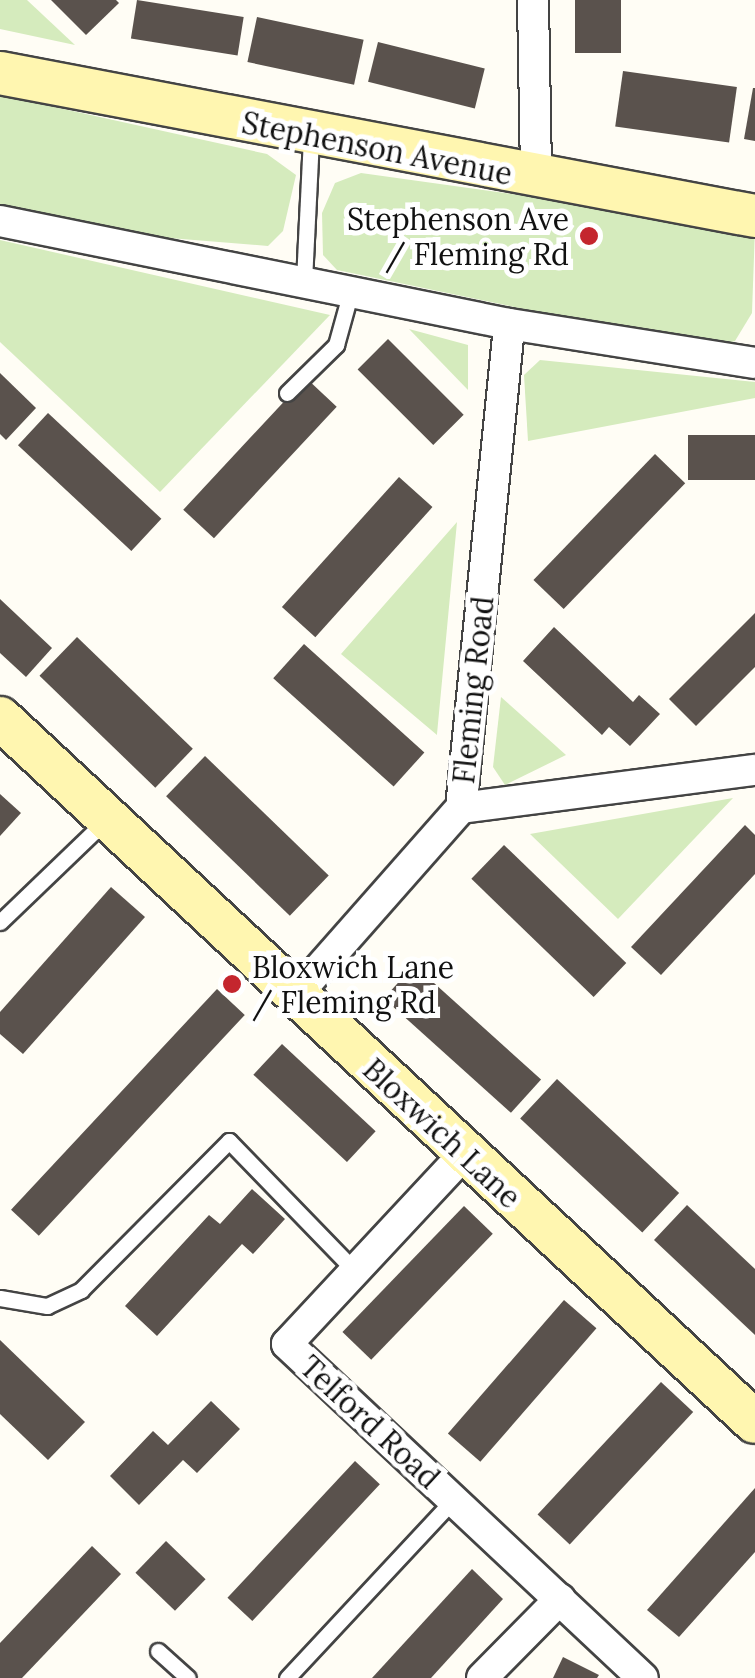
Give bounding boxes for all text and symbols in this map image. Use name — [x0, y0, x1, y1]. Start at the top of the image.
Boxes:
street label: Stephenson Avenue — [239, 104, 515, 192]
place label: Stephenson Ave / Fleming Rd — [347, 201, 569, 272]
marker: Stephenson Ave / Fleming Rd — [578, 225, 600, 247]
street label: Fleming Road — [445, 594, 501, 786]
place label: Bloxwich Lane / Fleming Rd — [252, 949, 454, 1020]
marker: Bloxwich Lane / Fleming Rd — [221, 973, 243, 995]
street label: Bloxwich Lane — [356, 1051, 528, 1215]
street label: Telford Road — [293, 1348, 447, 1496]

